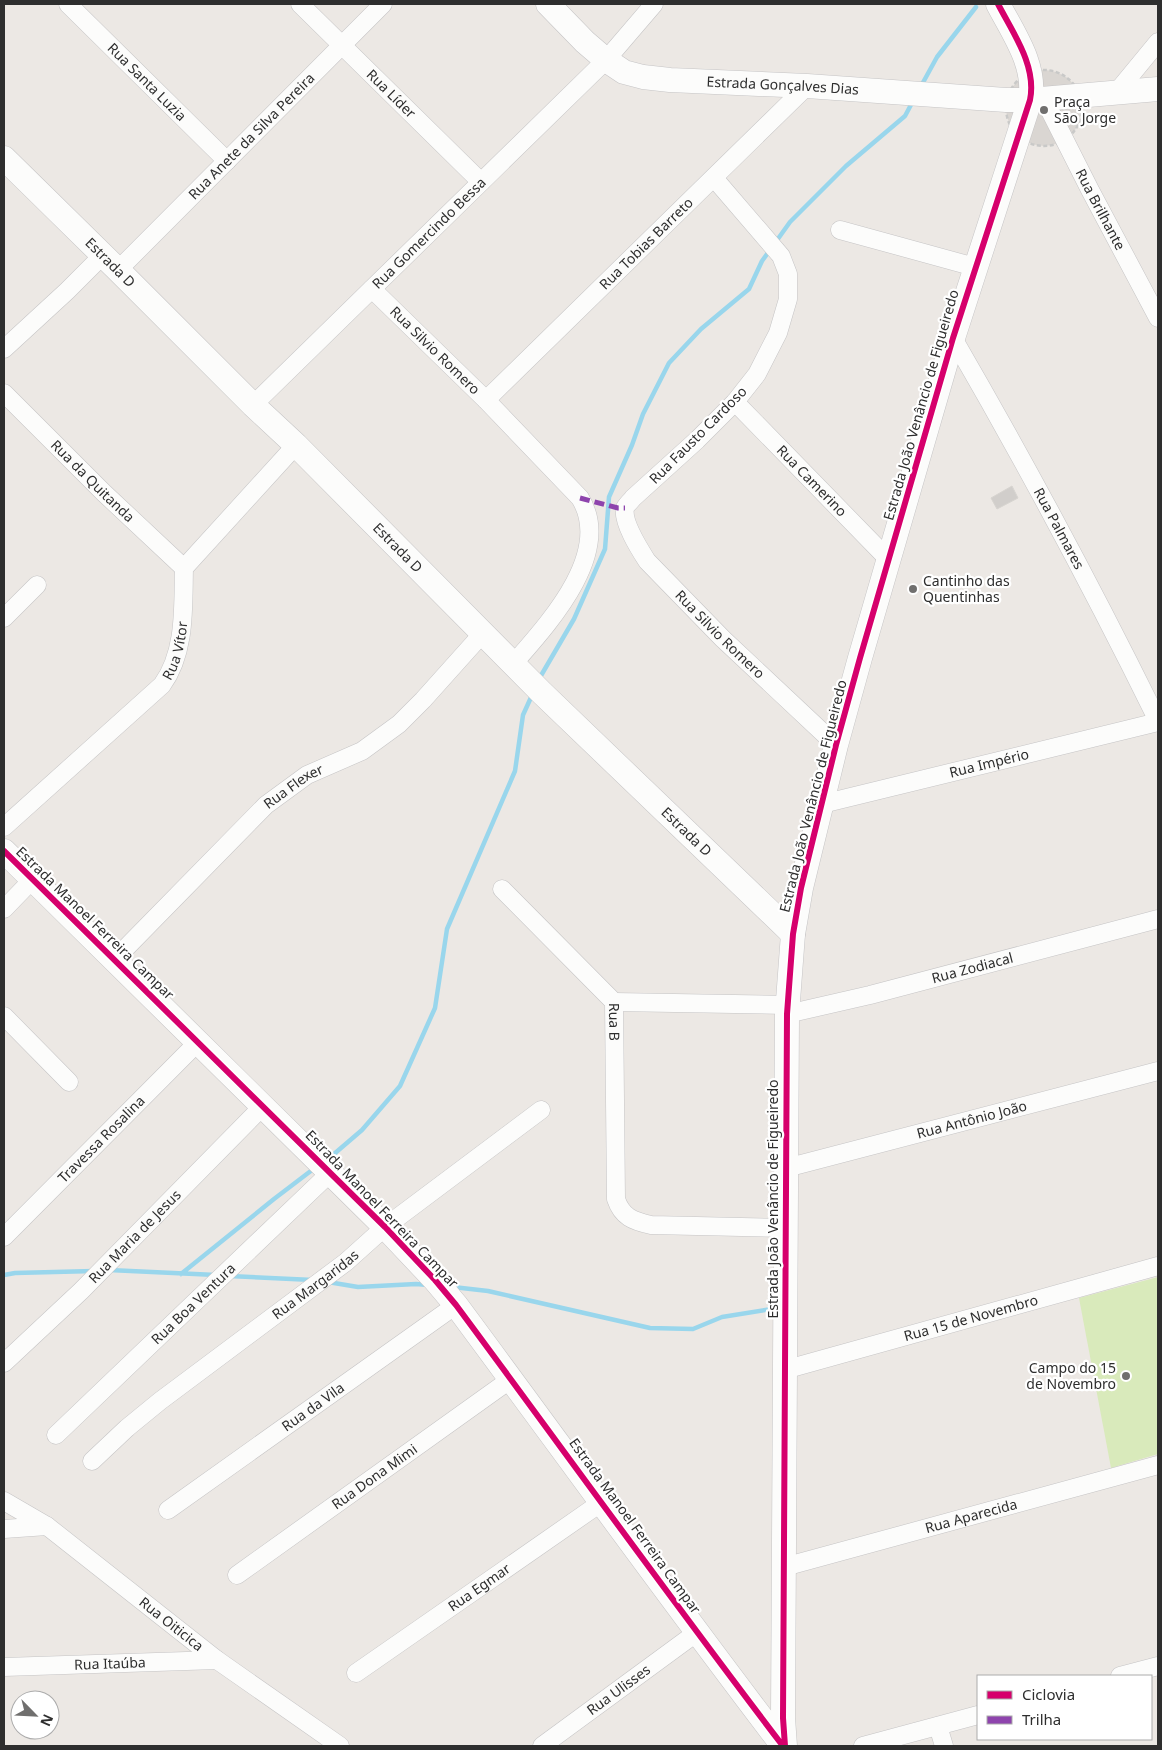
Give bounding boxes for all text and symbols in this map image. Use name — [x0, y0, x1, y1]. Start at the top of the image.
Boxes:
street label: Rua Santa Luzia — [104, 38, 191, 125]
street label: Rua Líder — [363, 65, 421, 122]
street label: Rua Anete da Silva Pereira — [184, 68, 318, 203]
street label: Estrada Gonçalves Dias — [706, 72, 860, 99]
place label: Praça São Jorge — [1054, 92, 1116, 127]
marker: Praça São Jorge — [1038, 104, 1050, 116]
street label: Rua Brilhante — [1072, 165, 1130, 253]
street label: Rua Gomercindo Bessa — [368, 173, 490, 293]
street label: Rua Tobias Barreto — [595, 193, 697, 293]
street label: Estrada D — [81, 233, 140, 291]
street label: Estrada João Venâncio de Figueiredo — [878, 287, 963, 522]
street label: Rua Silvio Romero — [386, 302, 485, 398]
street label: Rua Fausto Cardoso — [645, 382, 751, 488]
street label: Rua da Quitanda — [47, 435, 139, 526]
street label: Rua Camerino — [773, 440, 851, 520]
street label: Rua Palmares — [1030, 484, 1089, 573]
street label: Estrada D — [369, 518, 427, 576]
place label: Cantinho das Quentinhas — [923, 571, 1010, 606]
marker: Cantinho das Quentinhas — [907, 583, 919, 595]
street label: Rua Silvio Romero — [671, 586, 769, 683]
street label: Rua Vítor — [157, 620, 191, 683]
street label: Estrada João Venâncio de Figueiredo — [774, 678, 851, 914]
street label: Rua Império — [947, 744, 1031, 782]
street label: Rua Flexer — [259, 759, 326, 813]
street label: Estrada D — [657, 803, 716, 860]
street label: Estrada Manoel Ferreira Campar — [12, 842, 179, 1004]
street label: Rua Zodiacal — [929, 948, 1015, 987]
street label: Rua B — [605, 1003, 624, 1041]
street label: Estrada João Venâncio de Figueiredo — [763, 1079, 782, 1319]
street label: Travessa Rosalina — [53, 1091, 149, 1187]
street label: Rua Antônio João — [915, 1096, 1029, 1143]
street label: Estrada Manoel Ferreira Campar — [302, 1126, 463, 1292]
street label: Rua Maria de Jesus — [84, 1185, 185, 1287]
street label: Rua Margaridas — [268, 1245, 363, 1323]
street label: Rua Boa Ventura — [147, 1259, 239, 1348]
street label: Rua 15 de Novembro — [902, 1290, 1040, 1345]
place label: Campo do 15 de Novembro — [1026, 1358, 1116, 1393]
marker: Campo do 15 de Novembro — [1120, 1370, 1132, 1382]
street label: Rua da Vila — [278, 1378, 348, 1435]
street label: Estrada Manoel Ferreira Campar — [565, 1434, 706, 1618]
street label: Rua Dona Mimi — [328, 1439, 421, 1513]
street label: Rua Aparecida — [923, 1494, 1019, 1537]
street label: Rua Egmar — [444, 1558, 514, 1615]
street label: Rua Oiticica — [135, 1592, 208, 1655]
street label: Rua Itaúba — [74, 1652, 146, 1674]
street label: Rua Ulisses — [583, 1660, 654, 1719]
legend — [977, 1675, 1152, 1740]
text: Ciclovia — [1022, 1684, 1075, 1704]
north arrow — [10, 1690, 60, 1740]
text: Trilha — [1022, 1709, 1061, 1729]
text: N — [36, 1711, 58, 1730]

